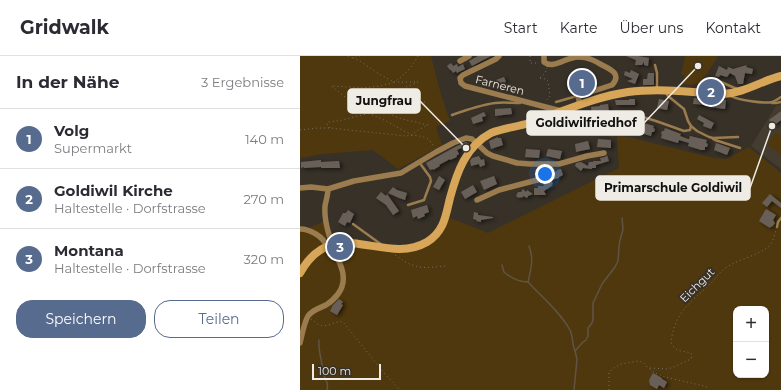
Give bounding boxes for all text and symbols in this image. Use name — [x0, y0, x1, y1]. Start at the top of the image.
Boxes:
text: Gridwalk — [20, 16, 109, 39]
text: Start — [504, 19, 538, 37]
text: Karte — [560, 19, 597, 37]
text: Über uns — [619, 19, 683, 37]
text: Kontakt — [705, 19, 761, 37]
pin: 1 — [569, 68, 595, 98]
text: In der Nähe — [16, 72, 120, 92]
street label: Farneren — [474, 72, 526, 98]
text: 3 Ergebnisse — [201, 74, 284, 90]
pin: 2 — [698, 77, 724, 107]
callout: Jungfrau — [348, 89, 420, 113]
text: Jungfrau — [355, 93, 412, 108]
callout: Goldiwilfriedhof — [527, 111, 644, 135]
text: Goldiwilfriedhof — [535, 115, 638, 130]
text: Volg — [54, 121, 89, 140]
text: 1 — [26, 131, 32, 147]
text: 140 m — [245, 131, 284, 147]
text: Supermarkt — [54, 140, 132, 156]
your location — [535, 164, 555, 184]
callout: Primarschule Goldiwil — [596, 176, 750, 200]
text: Primarschule Goldiwil — [604, 180, 742, 195]
text: Goldiwil Kirche — [54, 181, 173, 200]
text: 2 — [25, 191, 33, 207]
text: 270 m — [243, 191, 284, 207]
text: Haltestelle · Dorfstrasse — [54, 200, 206, 216]
pin: 3 — [327, 232, 353, 262]
text: Montana — [54, 241, 124, 260]
text: 3 — [25, 251, 33, 267]
text: 320 m — [244, 251, 284, 267]
text: Haltestelle · Dorfstrasse — [54, 260, 206, 276]
street label: Eichgut — [677, 264, 718, 305]
button: Speichern — [16, 300, 146, 338]
button: Teilen — [154, 300, 284, 338]
map controls — [733, 306, 769, 378]
button: + — [733, 306, 769, 342]
button: − — [733, 342, 769, 378]
scale bar — [312, 362, 381, 381]
text: 100 m — [318, 364, 351, 378]

